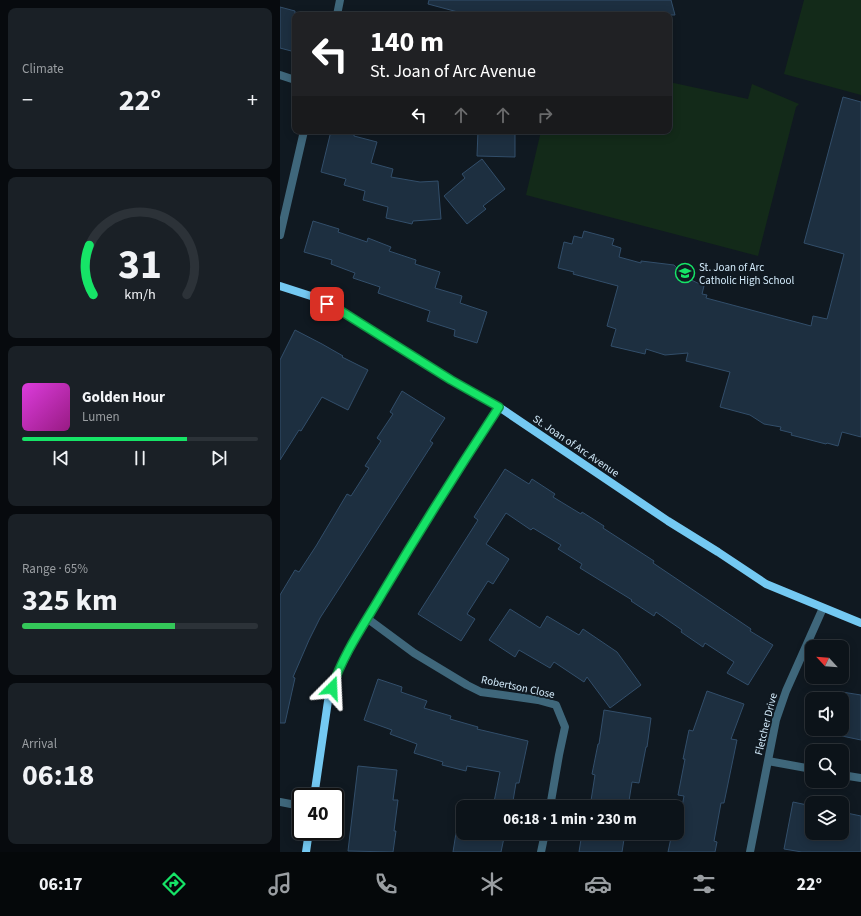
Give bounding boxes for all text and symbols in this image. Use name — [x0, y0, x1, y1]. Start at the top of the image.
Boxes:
text: 140 m — [370, 22, 444, 62]
icon: left — [304, 28, 356, 80]
text: St. Joan of Arc Avenue — [370, 59, 536, 84]
text: Climate — [22, 60, 64, 78]
text: 22° — [119, 79, 161, 122]
text: − — [22, 84, 33, 116]
text: + — [247, 84, 258, 116]
icon: left — [408, 104, 430, 126]
icon: ahead — [450, 104, 472, 126]
icon: ahead — [492, 104, 514, 126]
icon: right — [534, 104, 556, 126]
text: 31 — [118, 235, 162, 295]
place label: St. Joan of Arc Catholic High School — [699, 260, 794, 288]
school or university icon: St. Joan of Arc Catholic High School — [674, 262, 696, 284]
text: km/h — [124, 284, 156, 305]
pin — [310, 287, 344, 321]
icon: arrive — [316, 293, 338, 315]
text: Golden Hour — [82, 387, 165, 408]
text: Lumen — [82, 408, 120, 426]
street label: St. Joan of Arc Avenue — [530, 411, 623, 481]
icon: previous — [50, 447, 72, 469]
icon: pause — [129, 447, 151, 469]
icon: next — [208, 447, 230, 469]
text: Range · 65% — [22, 560, 88, 578]
text: 325 km — [22, 579, 118, 622]
north arrow — [805, 640, 849, 684]
map controls — [805, 640, 849, 840]
position arrow — [311, 667, 353, 709]
street label: Robertson Close — [480, 672, 557, 702]
street label: Fletcher Drive — [751, 691, 781, 757]
button: sound — [805, 692, 849, 736]
text: Arrival — [22, 735, 57, 753]
button: search — [805, 744, 849, 788]
text: 06:18 — [22, 754, 94, 797]
speed limit sign: 40 — [292, 788, 344, 840]
button: layers — [805, 796, 849, 840]
text: 06:18 · 1 min · 230 m — [503, 809, 637, 830]
icon: directions — [160, 870, 188, 898]
icon: music — [266, 870, 294, 898]
icon: phone — [372, 870, 400, 898]
icon: climate — [478, 870, 506, 898]
icon: car — [584, 870, 612, 898]
icon: filters — [690, 870, 718, 898]
text: 06:17 — [39, 872, 82, 897]
text: 22° — [796, 872, 822, 897]

